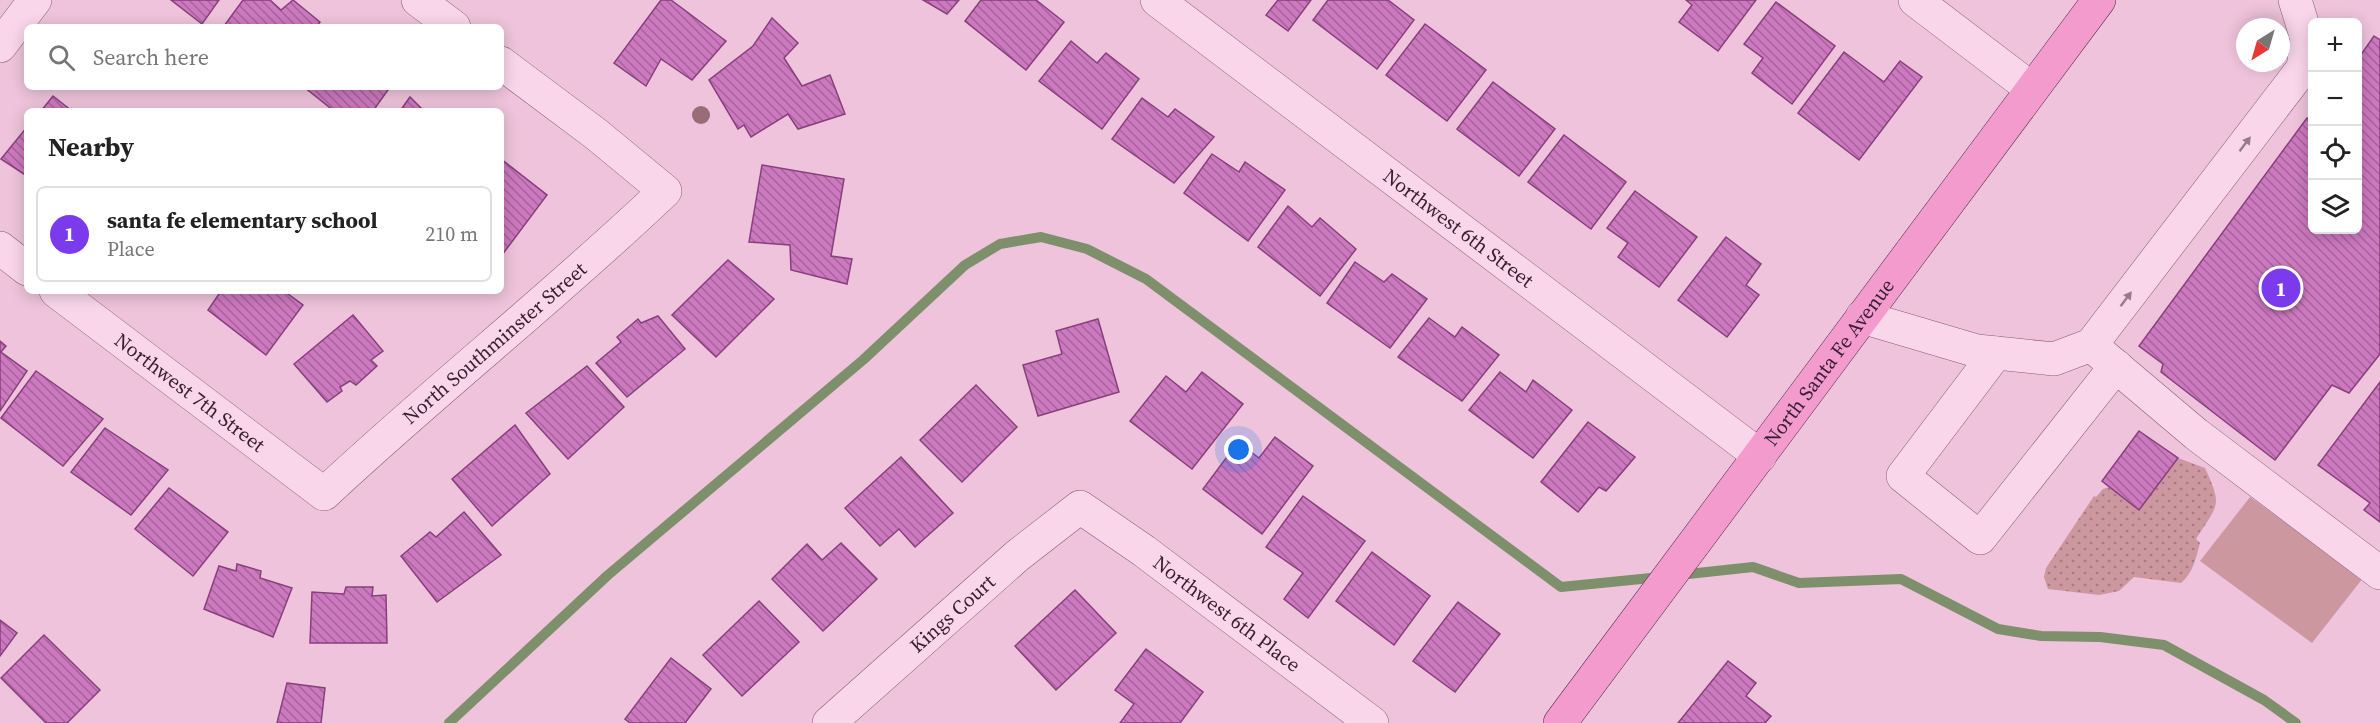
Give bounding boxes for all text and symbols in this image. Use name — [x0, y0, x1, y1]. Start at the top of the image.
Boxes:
north arrow — [2236, 18, 2290, 72]
map controls — [2308, 18, 2362, 234]
button: + — [2308, 18, 2362, 72]
search box — [24, 24, 504, 90]
icon: search — [45, 41, 78, 74]
text: Search here — [93, 42, 209, 72]
button: − — [2308, 72, 2362, 126]
button: locate — [2308, 126, 2362, 180]
text: Nearby — [48, 129, 134, 165]
one-way arrow — [2239, 136, 2251, 152]
street label: Northwest 6th Street — [1377, 162, 1540, 294]
button: layers — [2308, 180, 2362, 234]
text: santa fe elementary school — [107, 205, 378, 235]
text: 1 — [64, 220, 75, 248]
text: 210 m — [425, 220, 478, 248]
text: Place — [107, 235, 155, 263]
street label: North Southminster Street — [397, 255, 593, 431]
pin: 1 — [2262, 266, 2300, 310]
street label: North Santa Fe Avenue — [1757, 273, 1901, 452]
one-way arrow — [2120, 291, 2133, 307]
street label: Northwest 7th Street — [109, 326, 271, 459]
your location — [1224, 435, 1253, 464]
street label: Northwest 6th Place — [1148, 549, 1307, 678]
street label: Kings Court — [904, 568, 1002, 659]

